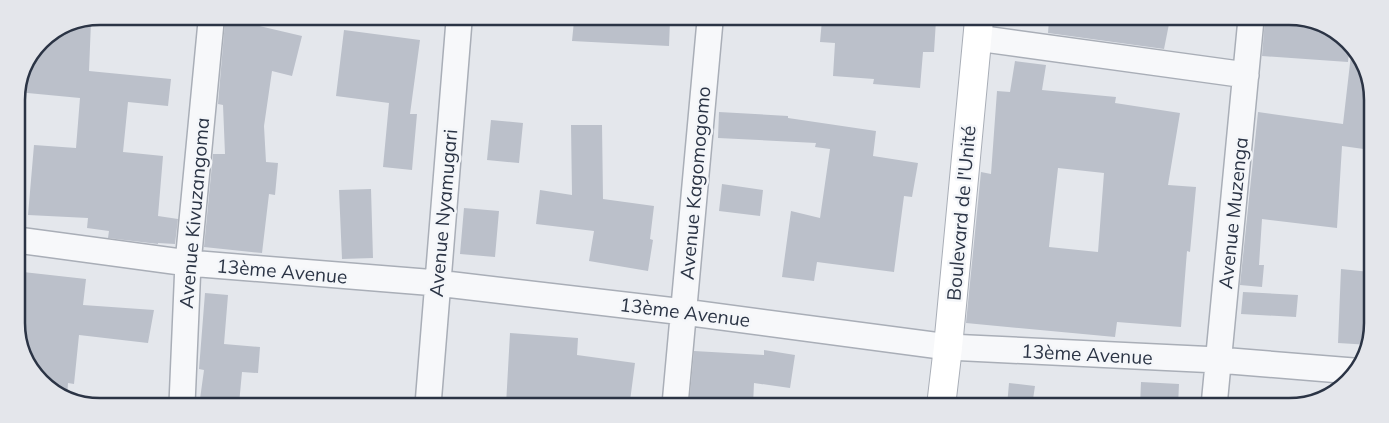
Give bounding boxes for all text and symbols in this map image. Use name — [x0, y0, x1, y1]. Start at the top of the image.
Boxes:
street label: Avenue Kagomogomo — [675, 85, 715, 281]
street label: Avenue Kivuzangoma — [174, 117, 214, 309]
street label: Boulevard de l'Unité — [941, 124, 981, 302]
street label: Avenue Nyamugari — [424, 128, 462, 298]
street label: Avenue Muzenga — [1213, 136, 1253, 290]
street label: 13ème Avenue — [216, 253, 348, 289]
street label: 13ème Avenue — [618, 292, 752, 332]
street label: 13ème Avenue — [1021, 339, 1153, 369]

